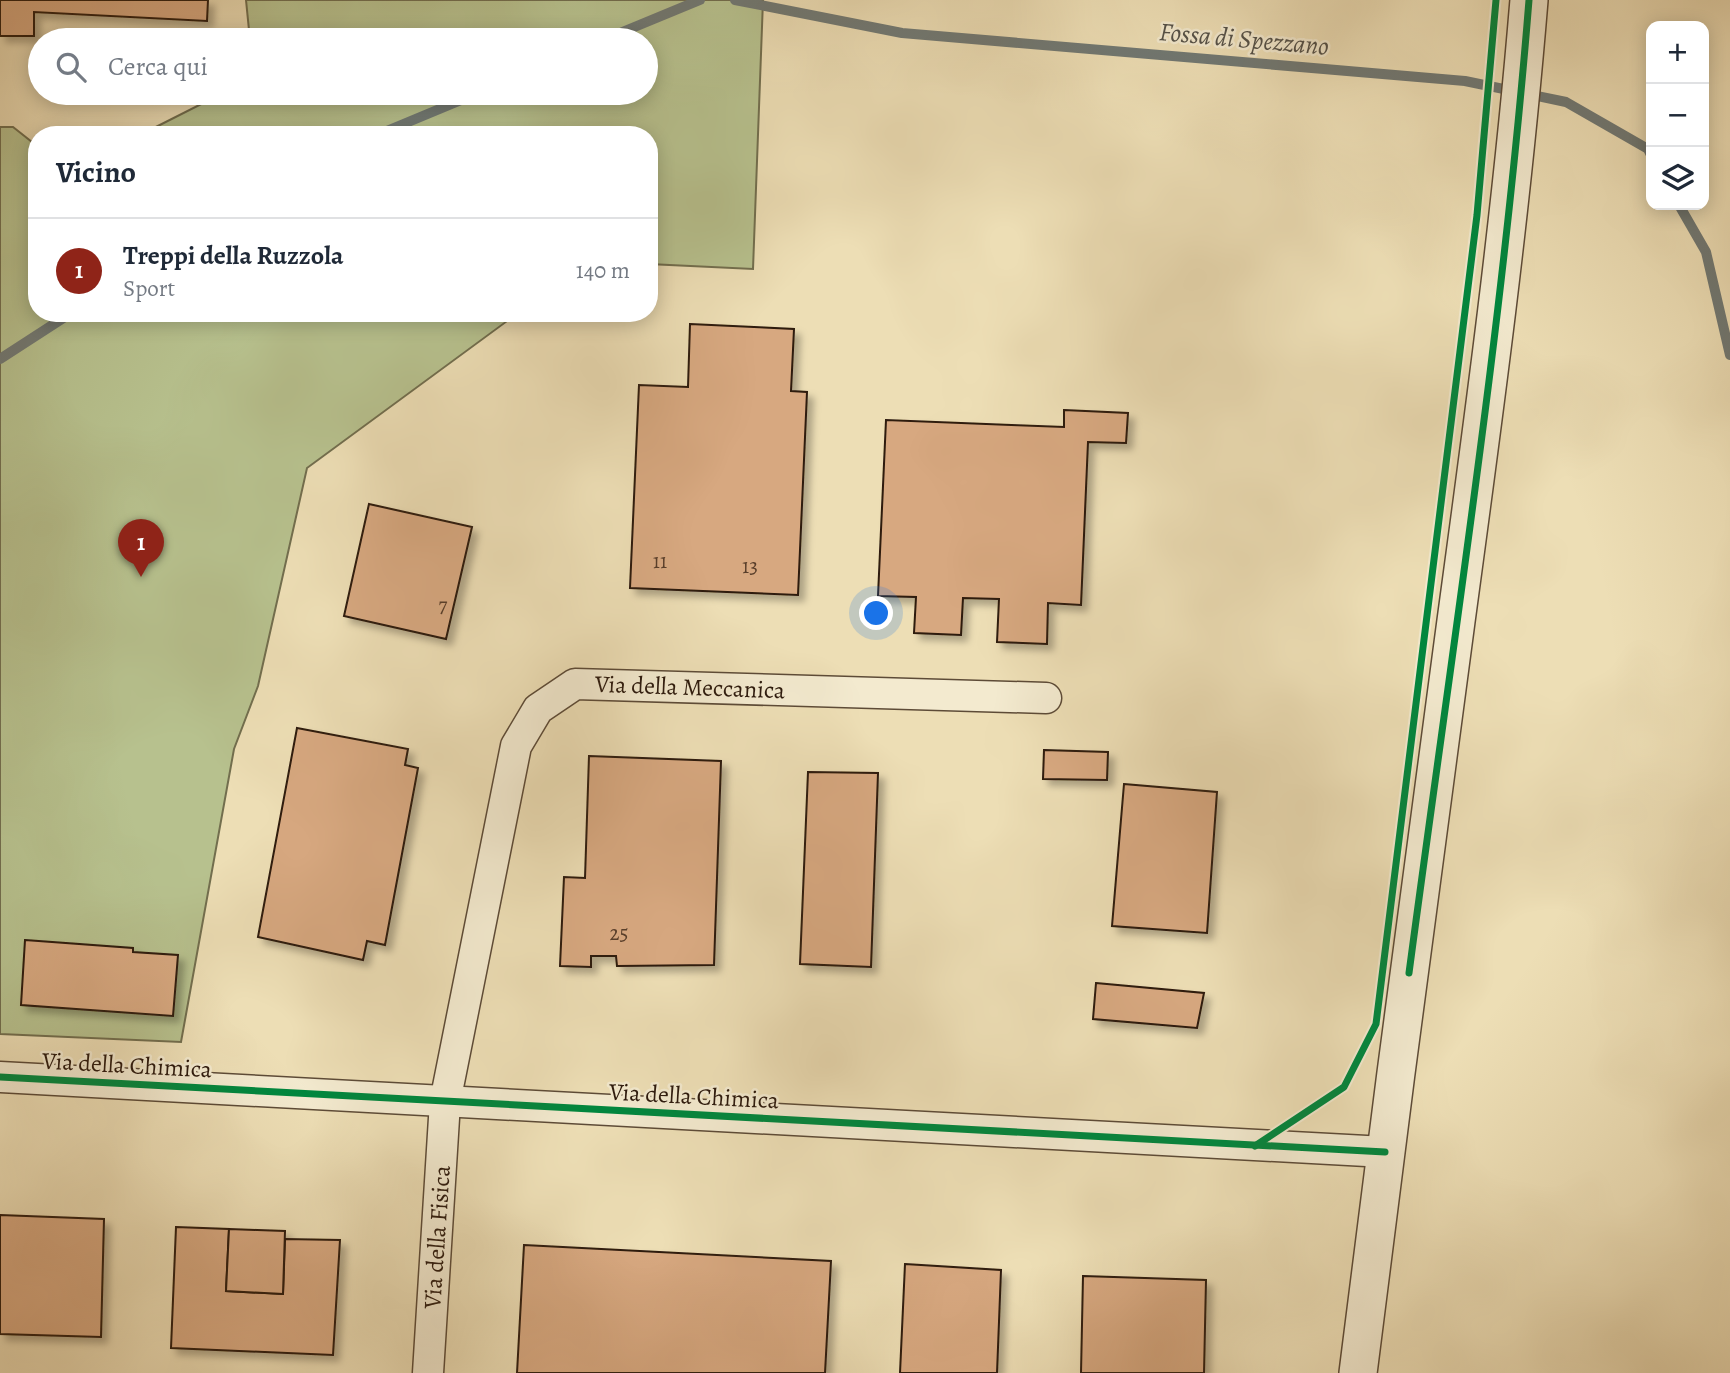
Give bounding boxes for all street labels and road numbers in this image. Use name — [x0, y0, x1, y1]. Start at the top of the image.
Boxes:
street label: Via della Meccanica — [593, 668, 786, 706]
street label: Via della Chimica — [40, 1045, 214, 1085]
street label: Via della Chimica — [607, 1076, 781, 1116]
street label: Via della Fisica — [416, 1163, 458, 1311]

